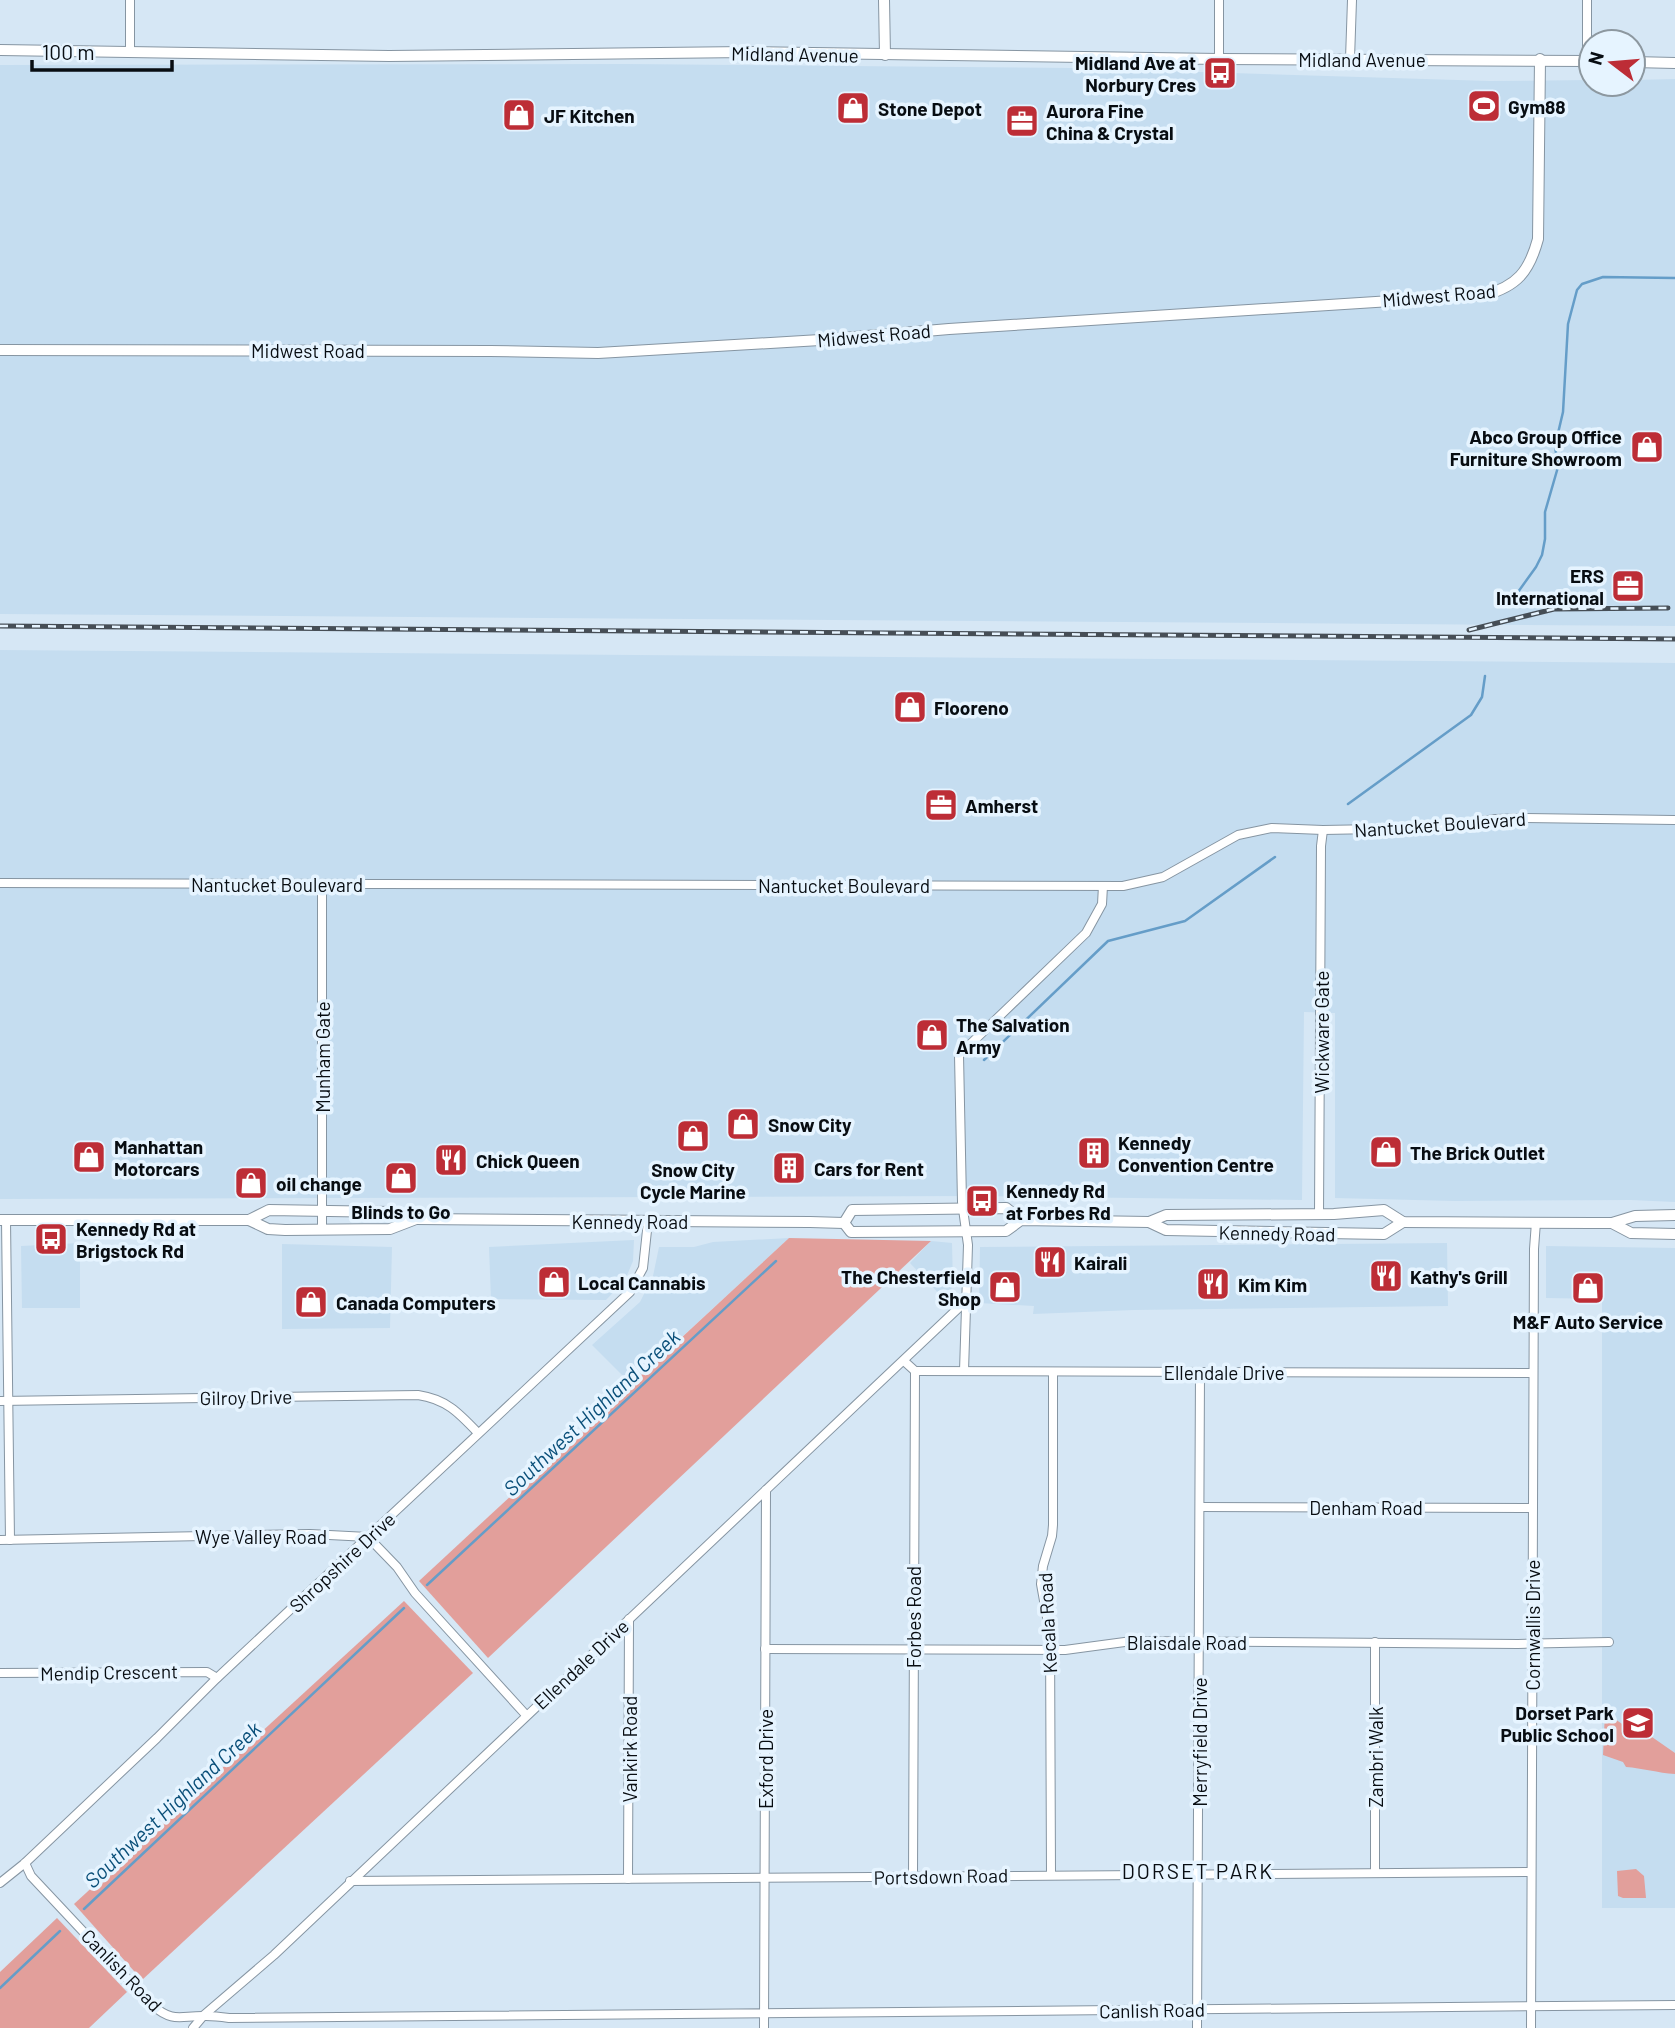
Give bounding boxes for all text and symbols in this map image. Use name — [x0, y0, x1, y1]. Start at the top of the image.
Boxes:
scale bar — [32, 28, 172, 72]
north arrow — [1577, 28, 1647, 98]
text: 100 m — [42, 39, 95, 64]
street label: Midland Avenue — [731, 41, 859, 67]
street label: Midland Avenue — [1298, 48, 1426, 71]
text: N — [1582, 49, 1608, 67]
place label: Midland Ave at Norbury Cres — [1075, 51, 1196, 96]
bus stop icon: Midland Ave at Norbury Cres — [1201, 54, 1239, 92]
sports icon: Gym88 — [1465, 87, 1503, 125]
shop icon: Stone Depot — [834, 89, 872, 127]
place label: Gym88 — [1508, 95, 1566, 118]
shop icon: JF Kitchen — [500, 96, 538, 134]
place label: Stone Depot — [878, 97, 982, 120]
place label: Aurora Fine China & Crystal — [1046, 99, 1174, 144]
office icon: Aurora Fine China & Crystal — [1003, 102, 1041, 140]
place label: JF Kitchen — [544, 104, 635, 127]
street label: Midwest Road — [1381, 279, 1497, 311]
street label: Midwest Road — [816, 319, 932, 351]
street label: Midwest Road — [251, 339, 365, 362]
place label: Abco Group Office Furniture Showroom — [1450, 425, 1622, 470]
shop icon: Abco Group Office Furniture Showroom — [1628, 428, 1666, 466]
place label: ERS International — [1496, 564, 1604, 609]
office icon: ERS International — [1609, 567, 1647, 605]
shop icon: Flooreno — [891, 688, 929, 726]
place label: Flooreno — [934, 696, 1009, 719]
office icon: Amherst — [922, 786, 960, 824]
place label: Amherst — [965, 794, 1038, 817]
street label: Nantucket Boulevard — [1353, 807, 1527, 841]
street label: Nantucket Boulevard — [191, 873, 363, 896]
street label: Nantucket Boulevard — [758, 874, 930, 897]
street label: Wickware Gate — [1310, 971, 1333, 1093]
street label: Munham Gate — [311, 1001, 334, 1113]
place label: The Salvation Army — [956, 1013, 1070, 1058]
shop icon: The Salvation Army — [913, 1016, 951, 1054]
shop icon: Snow City — [724, 1105, 762, 1143]
place label: Snow City — [768, 1113, 852, 1136]
shop icon: Snow City Cycle Marine — [674, 1117, 712, 1155]
place label: Kennedy Convention Centre — [1118, 1131, 1274, 1176]
shop icon: The Brick Outlet — [1367, 1133, 1405, 1171]
building icon: Kennedy Convention Centre — [1075, 1134, 1113, 1172]
place label: Manhattan Motorcars — [114, 1135, 203, 1180]
shop icon: Manhattan Motorcars — [70, 1138, 108, 1176]
restaurant icon: Chick Queen — [432, 1141, 470, 1179]
place label: The Brick Outlet — [1410, 1141, 1545, 1164]
place label: Chick Queen — [476, 1149, 580, 1172]
building icon: Cars for Rent — [770, 1149, 808, 1187]
place label: Cars for Rent — [814, 1157, 924, 1180]
place label: Snow City Cycle Marine — [640, 1158, 746, 1203]
shop icon: Blinds to Go — [382, 1159, 420, 1197]
shop icon: oil change — [232, 1164, 270, 1202]
place label: oil change — [276, 1172, 362, 1195]
place label: Kennedy Rd at Forbes Rd — [1006, 1179, 1111, 1224]
bus stop icon: Kennedy Rd at Forbes Rd — [963, 1182, 1001, 1220]
place label: Blinds to Go — [351, 1200, 451, 1223]
street label: Kennedy Road — [572, 1210, 688, 1233]
place label: Kennedy Rd at Brigstock Rd — [76, 1217, 196, 1262]
bus stop icon: Kennedy Rd at Brigstock Rd — [32, 1220, 70, 1258]
street label: Kennedy Road — [1218, 1220, 1336, 1246]
restaurant icon: Kairali — [1031, 1243, 1069, 1281]
place label: Kairali — [1074, 1251, 1127, 1274]
restaurant icon: Kathy's Grill — [1367, 1257, 1405, 1295]
shop icon: Local Cannabis — [535, 1263, 573, 1301]
place label: The Chesterfield Shop — [841, 1265, 981, 1310]
restaurant icon: Kim Kim — [1194, 1265, 1232, 1303]
place label: Kathy's Grill — [1410, 1265, 1508, 1288]
shop icon: The Chesterfield Shop — [986, 1268, 1024, 1306]
shop icon: M&F Auto Service — [1569, 1269, 1607, 1307]
place label: Local Cannabis — [578, 1271, 706, 1294]
place label: Kim Kim — [1238, 1273, 1307, 1296]
shop icon: Canada Computers — [292, 1283, 330, 1321]
place label: Canada Computers — [336, 1291, 496, 1314]
place label: M&F Auto Service — [1513, 1310, 1663, 1333]
water label: Southwest Highland Creek — [498, 1323, 685, 1500]
street label: Ellendale Drive — [1163, 1361, 1285, 1384]
street label: Gilroy Drive — [200, 1385, 292, 1409]
street label: Denham Road — [1309, 1496, 1423, 1519]
street label: Shropshire Drive — [284, 1507, 400, 1617]
street label: Wye Valley Road — [195, 1525, 327, 1548]
street label: Cornwallis Drive — [1521, 1560, 1544, 1690]
street label: Forbes Road — [902, 1566, 925, 1668]
street label: Kecala Road — [1033, 1572, 1061, 1674]
street label: Ellendale Drive — [529, 1614, 633, 1714]
street label: Blaisdale Road — [1127, 1631, 1247, 1654]
street label: Mendip Crescent — [40, 1659, 178, 1685]
street label: Merryfield Drive — [1188, 1677, 1211, 1807]
street label: Vankirk Road — [618, 1696, 641, 1802]
place label: Dorset Park Public School — [1500, 1701, 1614, 1746]
school or university icon: Dorset Park Public School — [1619, 1704, 1657, 1742]
street label: Zambri Walk — [1364, 1706, 1387, 1808]
street label: Exford Drive — [754, 1709, 777, 1809]
water label: Southwest Highland Creek — [79, 1715, 266, 1892]
district label: DORSET PARK — [1122, 1858, 1274, 1883]
street label: Portsdown Road — [874, 1863, 1008, 1889]
street label: Canlish Road — [77, 1924, 167, 2016]
street label: Canlish Road — [1099, 1998, 1205, 2022]

